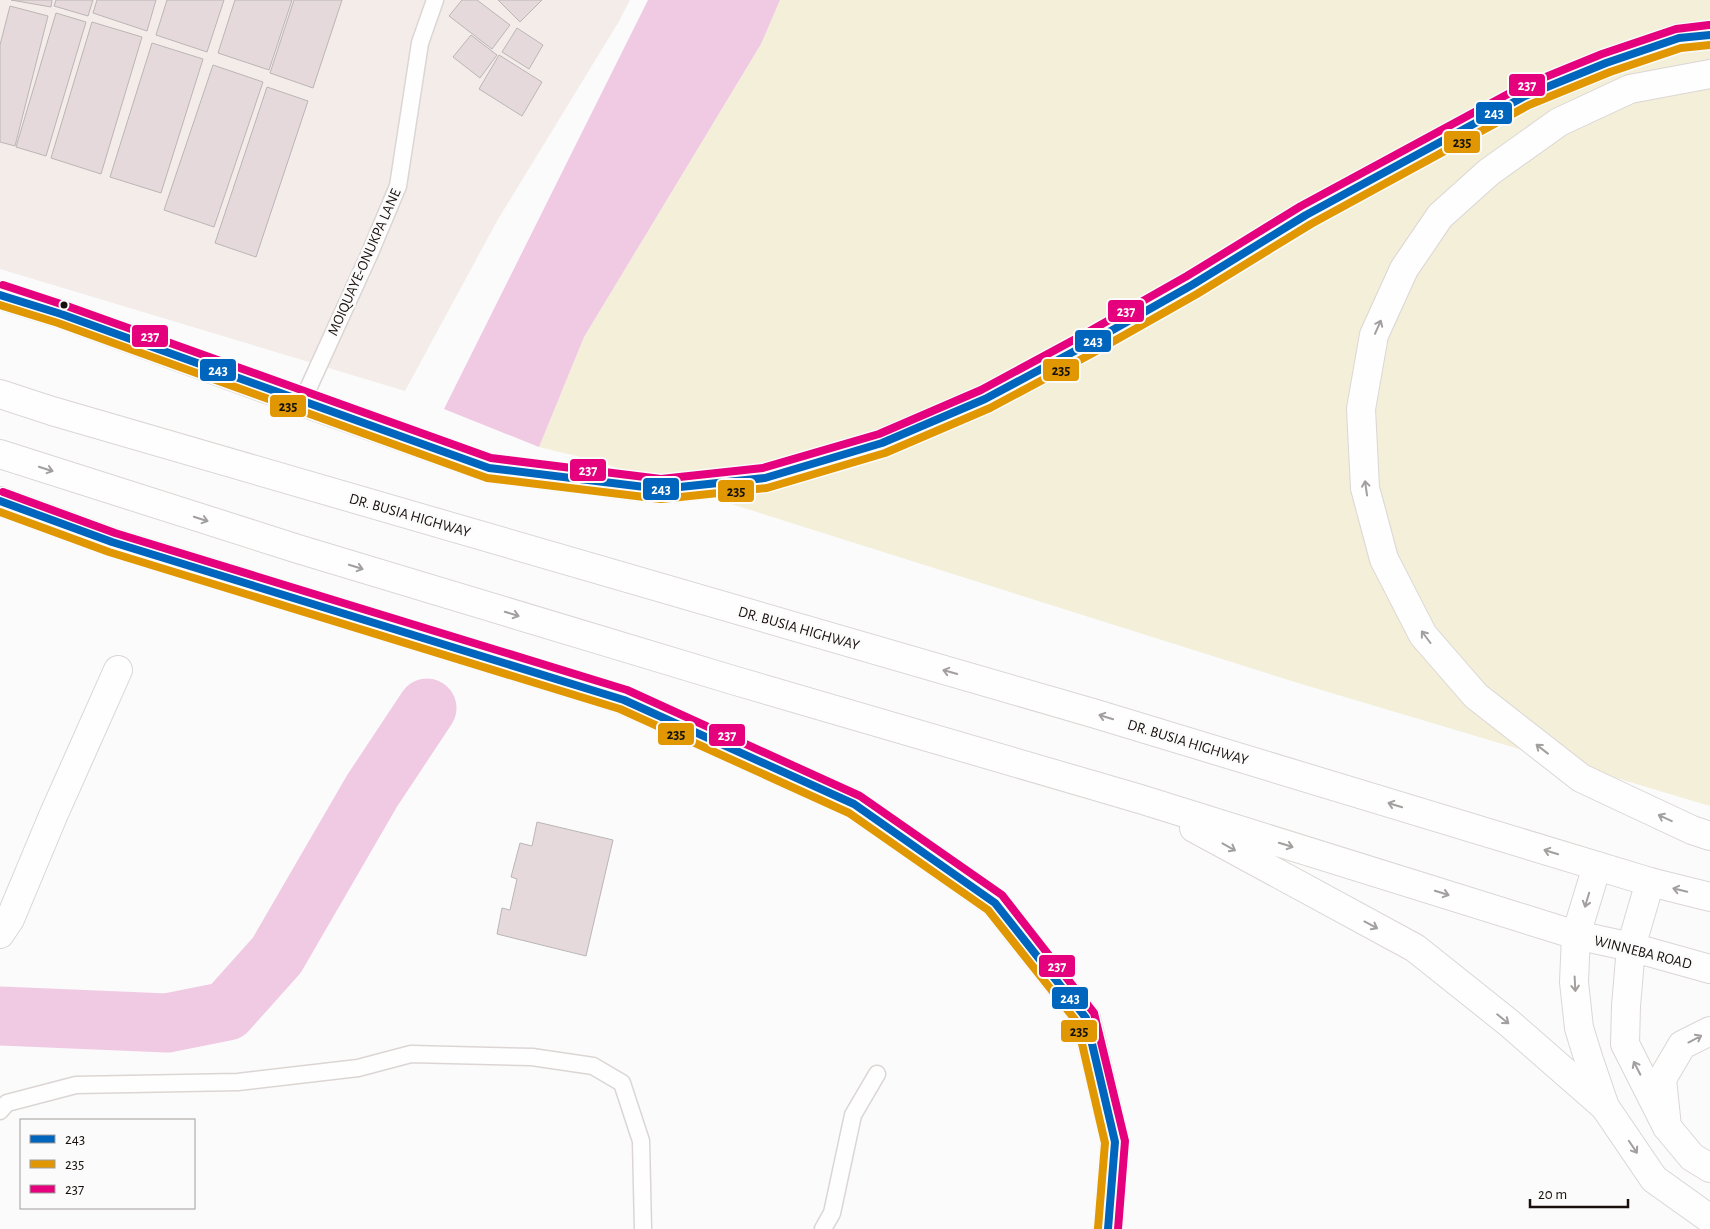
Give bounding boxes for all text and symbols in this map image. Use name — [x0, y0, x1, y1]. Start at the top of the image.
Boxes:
line badge: 237 — [1508, 73, 1546, 97]
text: 237 — [1518, 79, 1536, 93]
line badge: 243 — [1475, 101, 1513, 125]
text: 243 — [1484, 107, 1504, 121]
line badge: 235 — [1443, 130, 1481, 154]
text: 235 — [1453, 136, 1471, 150]
street label: MOIQUAYE-ONUKPA LANE — [325, 187, 404, 338]
line badge: 237 — [1107, 299, 1145, 323]
unlabelled marker — [59, 300, 69, 310]
text: 237 — [1117, 305, 1135, 319]
one-way arrow — [1373, 320, 1383, 335]
line badge: 237 — [131, 324, 169, 348]
line badge: 243 — [1074, 329, 1112, 353]
text: 237 — [141, 330, 159, 344]
text: 243 — [1083, 335, 1103, 349]
line badge: 243 — [199, 358, 237, 382]
line badge: 235 — [1042, 358, 1080, 382]
text: 243 — [208, 364, 228, 378]
text: 235 — [1052, 364, 1070, 378]
line badge: 235 — [269, 394, 307, 418]
text: 235 — [279, 400, 297, 414]
line badge: 237 — [569, 458, 607, 482]
text: 237 — [579, 464, 597, 478]
one-way arrow — [38, 465, 54, 475]
line badge: 243 — [642, 477, 680, 501]
line badge: 235 — [717, 479, 755, 503]
one-way arrow — [1360, 480, 1370, 496]
text: 243 — [651, 483, 671, 497]
text: 235 — [727, 485, 745, 499]
street label: DR. BUSIA HIGHWAY — [347, 491, 472, 540]
one-way arrow — [193, 514, 209, 524]
one-way arrow — [348, 562, 364, 572]
street label: DR. BUSIA HIGHWAY — [736, 604, 861, 653]
one-way arrow — [504, 609, 520, 619]
one-way arrow — [1420, 631, 1431, 644]
one-way arrow — [942, 667, 958, 677]
one-way arrow — [1098, 712, 1114, 722]
street label: DR. BUSIA HIGHWAY — [1126, 717, 1250, 768]
line badge: 235 — [657, 722, 695, 746]
line badge: 237 — [708, 723, 746, 747]
text: 235 — [667, 728, 685, 742]
text: 237 — [718, 729, 736, 743]
one-way arrow — [1536, 743, 1549, 754]
one-way arrow — [1388, 799, 1404, 809]
one-way arrow — [1658, 812, 1673, 822]
one-way arrow — [1278, 840, 1294, 850]
one-way arrow — [1221, 843, 1235, 853]
one-way arrow — [1543, 846, 1559, 856]
one-way arrow — [1673, 885, 1689, 894]
one-way arrow — [1433, 889, 1449, 898]
one-way arrow — [1581, 892, 1591, 908]
one-way arrow — [1364, 920, 1379, 930]
street label: WINNEBA ROAD — [1592, 933, 1694, 972]
line badge: 237 — [1038, 954, 1076, 978]
text: 237 — [1048, 960, 1066, 974]
one-way arrow — [1570, 975, 1579, 991]
line badge: 243 — [1051, 986, 1089, 1010]
text: 243 — [1060, 992, 1080, 1006]
one-way arrow — [1496, 1013, 1509, 1024]
line badge: 235 — [1060, 1019, 1098, 1043]
text: 235 — [1070, 1025, 1088, 1039]
one-way arrow — [1687, 1034, 1702, 1044]
one-way arrow — [1632, 1061, 1641, 1076]
legend — [20, 1119, 195, 1209]
text: 243 — [65, 1132, 85, 1147]
one-way arrow — [1628, 1140, 1638, 1154]
text: 235 — [65, 1157, 84, 1172]
scale bar — [1530, 1176, 1628, 1208]
text: 237 — [65, 1182, 84, 1197]
text: 20 m — [1538, 1187, 1567, 1202]

